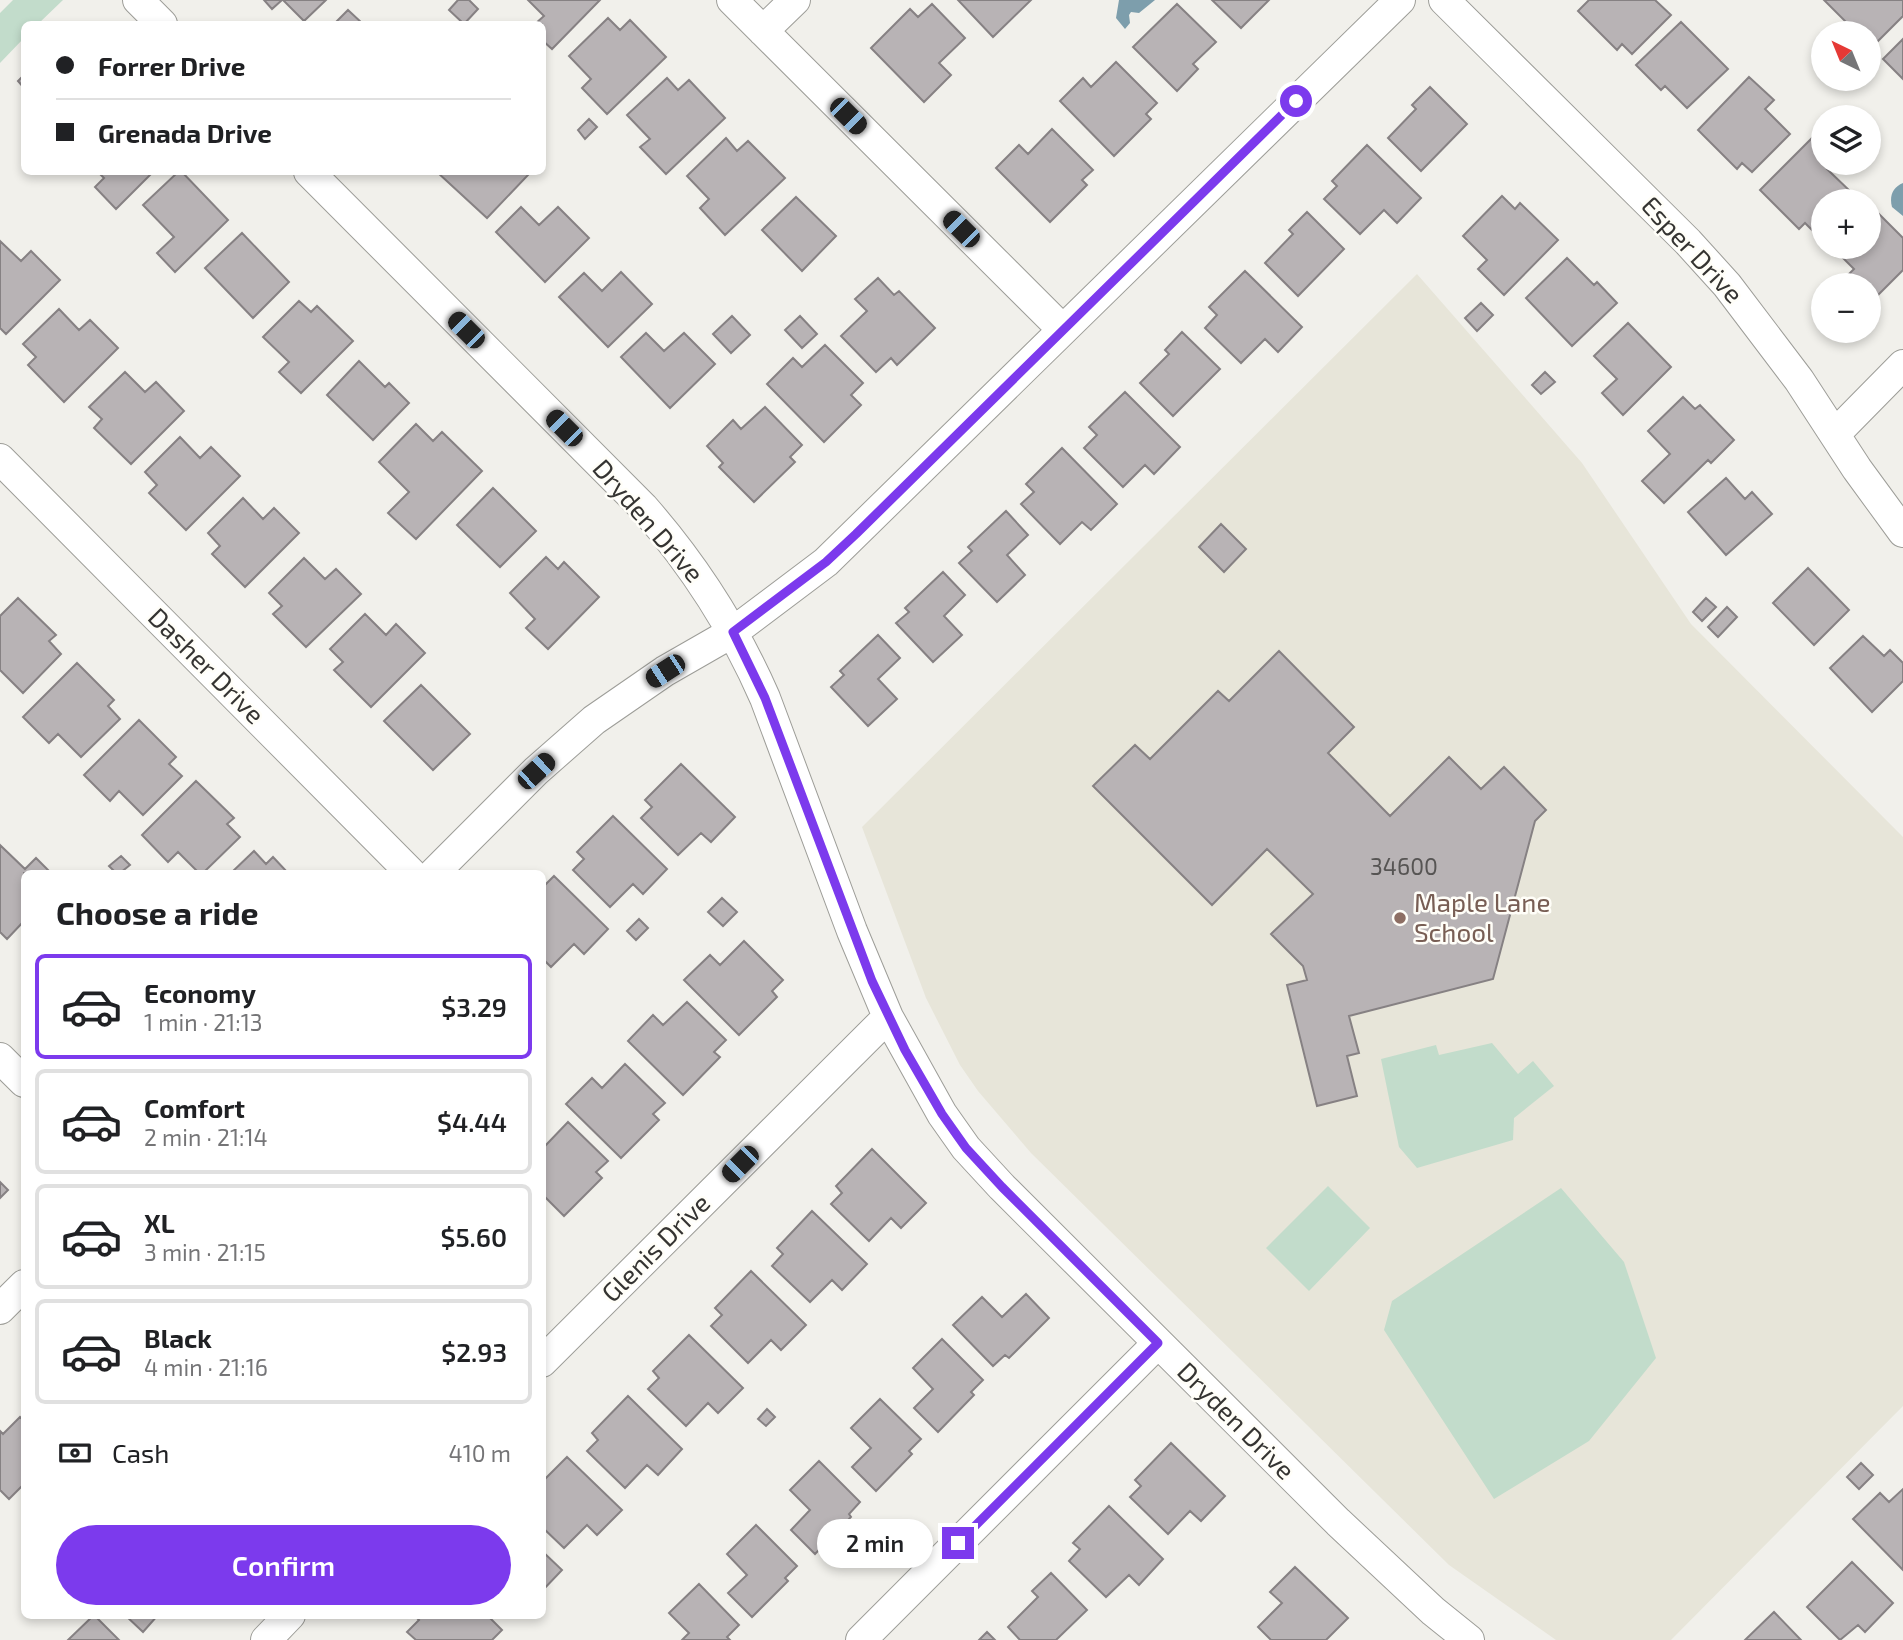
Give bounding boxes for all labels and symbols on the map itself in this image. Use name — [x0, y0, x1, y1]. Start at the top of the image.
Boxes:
north arrow — [1811, 21, 1881, 91]
route start — [1280, 85, 1312, 117]
car — [826, 94, 871, 138]
street label: Esper Drive — [1636, 189, 1750, 309]
car — [939, 207, 984, 251]
car — [444, 308, 489, 352]
car — [542, 406, 587, 450]
street label: Dryden Drive — [587, 452, 711, 588]
street label: Dasher Drive — [143, 601, 271, 729]
car — [642, 651, 689, 691]
car — [514, 749, 559, 793]
house number: 34600 — [1370, 852, 1438, 880]
place label: Maple Lane School — [1414, 886, 1550, 947]
marker: Maple Lane School — [1392, 910, 1408, 926]
car — [718, 1142, 763, 1186]
street label: Glenis Drive — [594, 1186, 716, 1308]
street label: Dryden Drive — [1172, 1355, 1302, 1485]
callout: 2 min — [818, 1518, 934, 1568]
route end — [942, 1527, 974, 1559]

